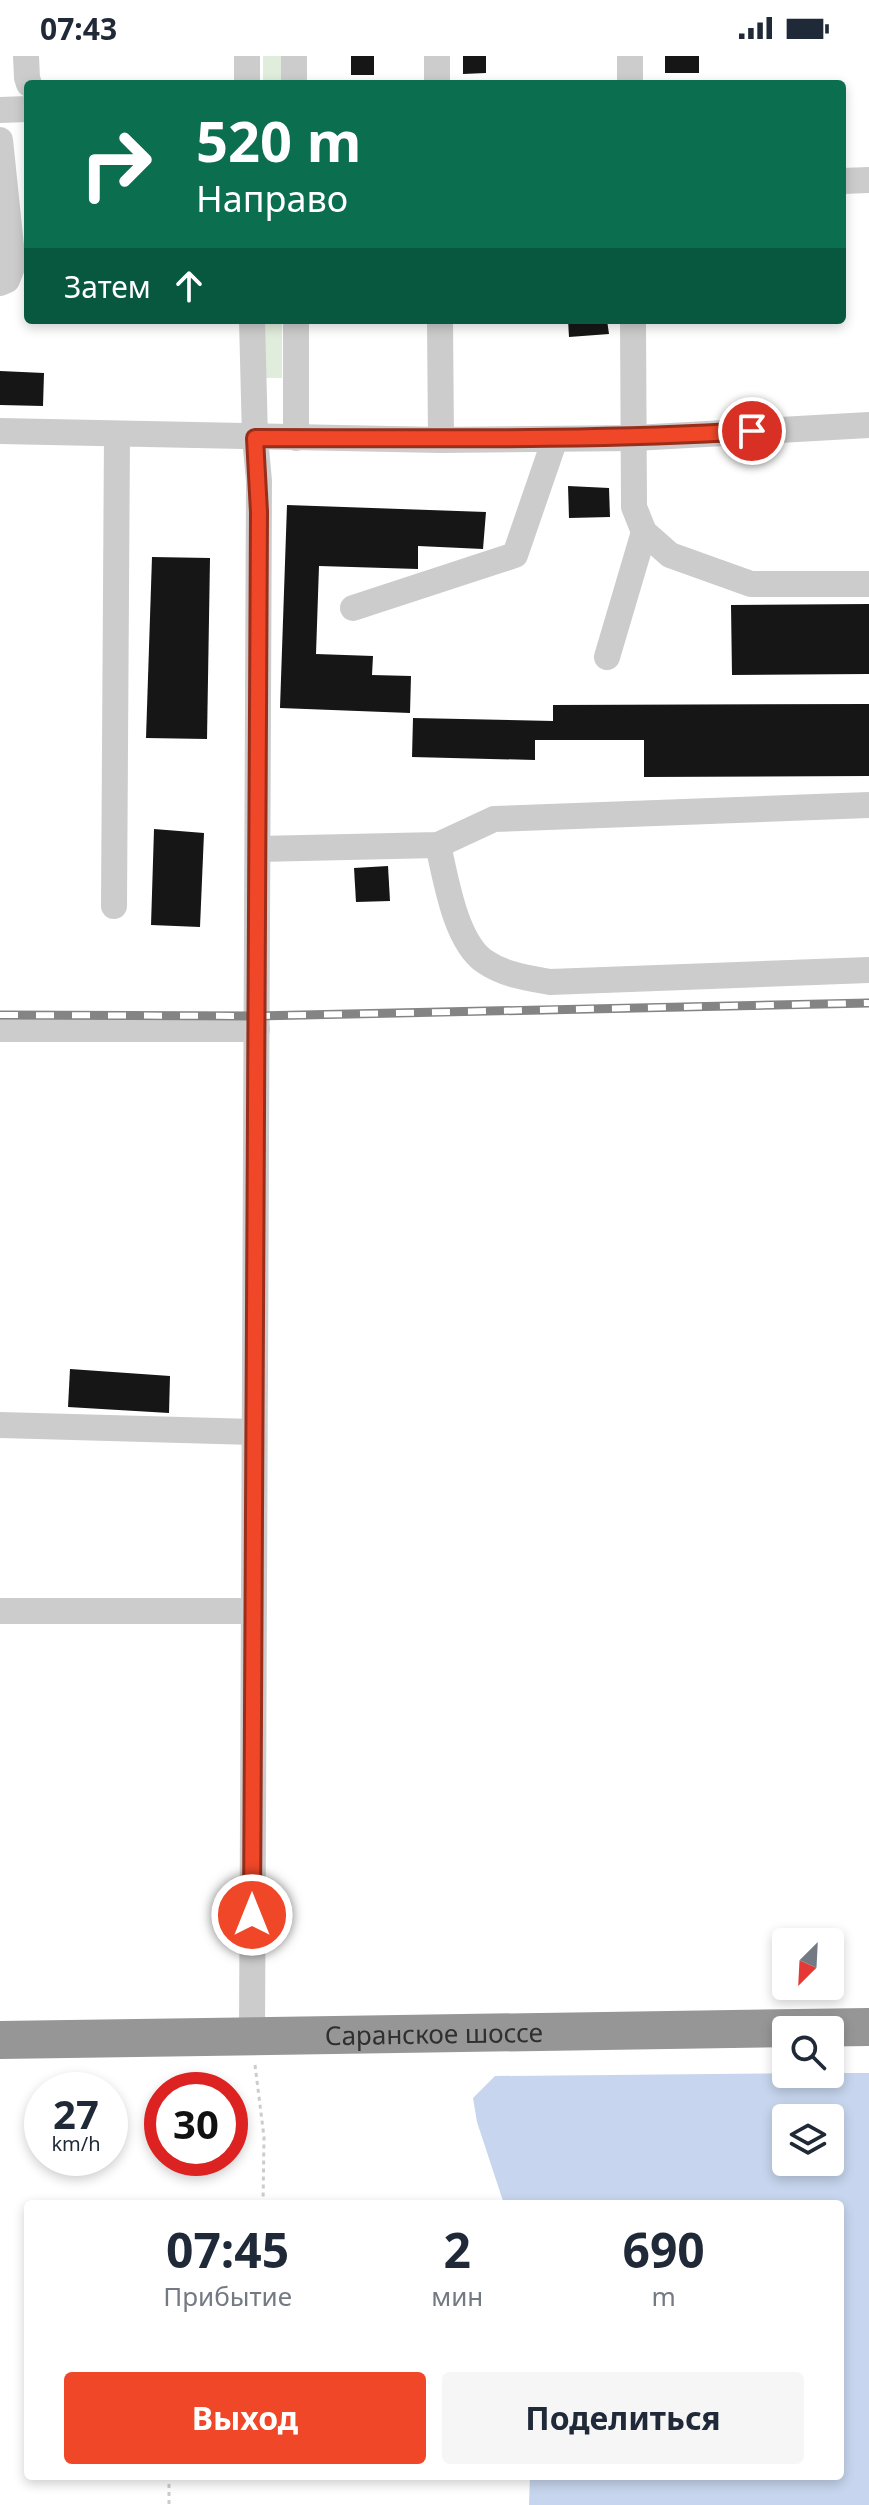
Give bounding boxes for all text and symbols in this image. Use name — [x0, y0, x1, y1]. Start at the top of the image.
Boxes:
text: 07:43 — [40, 8, 117, 49]
text: 520 m — [196, 102, 361, 178]
icon: right — [64, 112, 168, 216]
text: Направо — [196, 174, 348, 223]
icon: ahead — [167, 264, 211, 308]
text: Затем — [64, 266, 151, 307]
pin — [718, 397, 786, 465]
icon: arrive — [730, 409, 774, 453]
position arrow — [210, 1873, 294, 1957]
north arrow — [772, 1928, 844, 2000]
map controls — [772, 1928, 844, 2176]
street label: Саранское шоссе — [325, 2014, 543, 2053]
button: search — [772, 2016, 844, 2088]
speed limit sign: 30 — [144, 2072, 248, 2176]
text: 27 — [53, 2086, 99, 2141]
button: layers — [772, 2104, 844, 2176]
text: km/h — [51, 2130, 101, 2157]
text: 07:45 — [166, 2217, 289, 2282]
text: 2 — [443, 2217, 471, 2282]
text: 690 — [622, 2217, 705, 2282]
text: Прибытие — [163, 2278, 292, 2314]
text: мин — [431, 2278, 483, 2314]
text: m — [651, 2278, 676, 2314]
button: Выход — [64, 2372, 426, 2464]
button: Поделиться — [442, 2372, 804, 2464]

